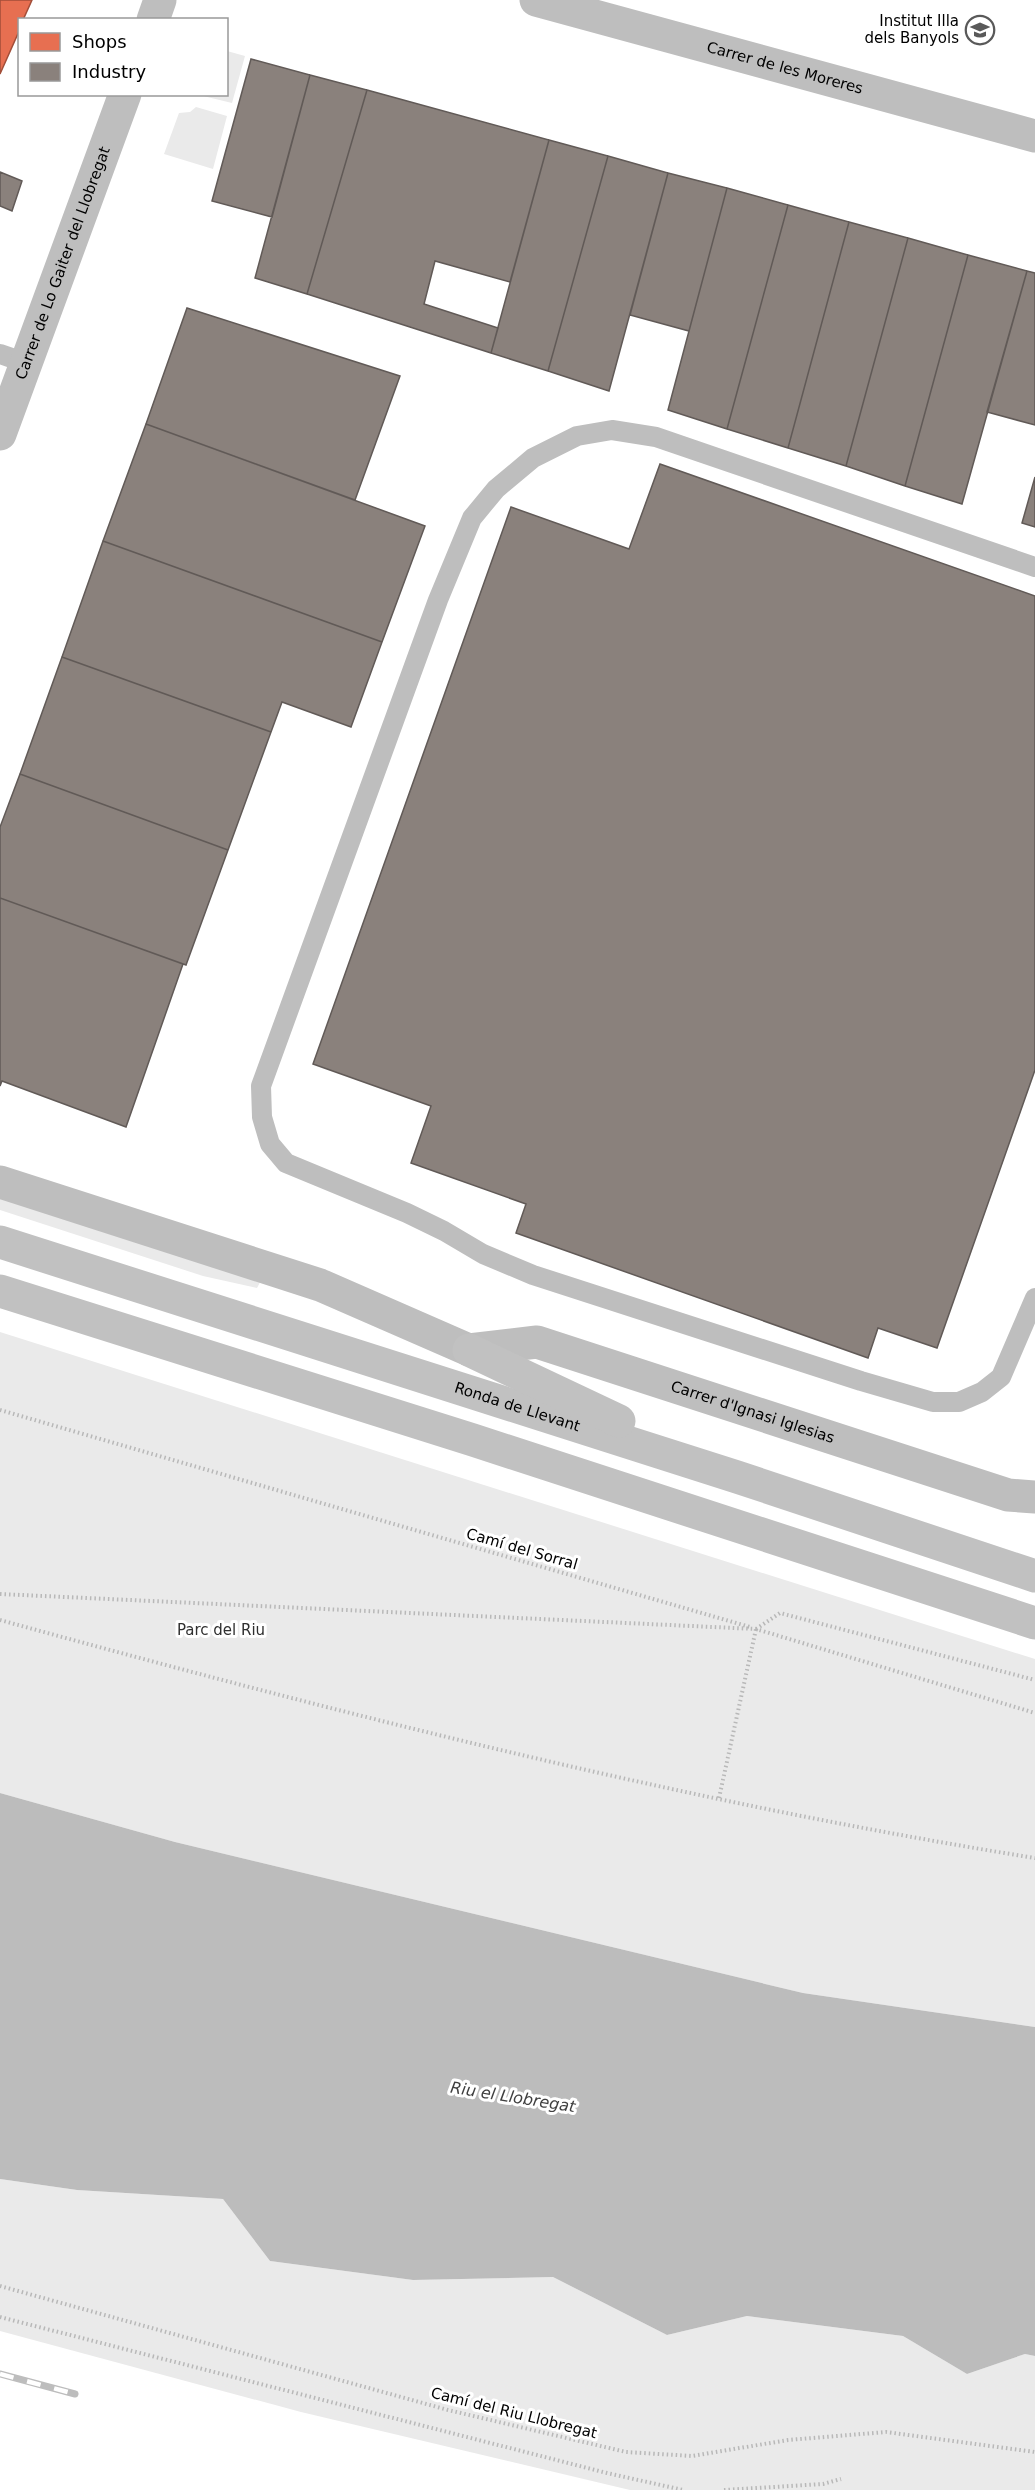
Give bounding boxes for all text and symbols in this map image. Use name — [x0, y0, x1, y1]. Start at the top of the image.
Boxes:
place label: Institut Illa dels Banyols — [864, 12, 959, 47]
school or university icon: Institut Illa dels Banyols — [964, 14, 996, 46]
legend — [18, 18, 228, 96]
text: Shops — [72, 31, 127, 52]
street label: Carrer de les Moreres — [705, 38, 865, 98]
text: Industry — [72, 61, 146, 82]
street label: Carrer de Lo Gaiter del Llobregat — [12, 144, 114, 382]
street label: Carrer d'Ignasi Iglesias — [669, 1377, 837, 1447]
street label: Ronda de Llevant — [452, 1379, 582, 1435]
street label: Camí del Sorral — [464, 1524, 580, 1574]
park label: Parc del Riu — [177, 1621, 265, 1639]
water label: Riu el Llobregat — [449, 2078, 577, 2116]
street label: Camí del Riu Llobregat — [429, 2384, 599, 2442]

